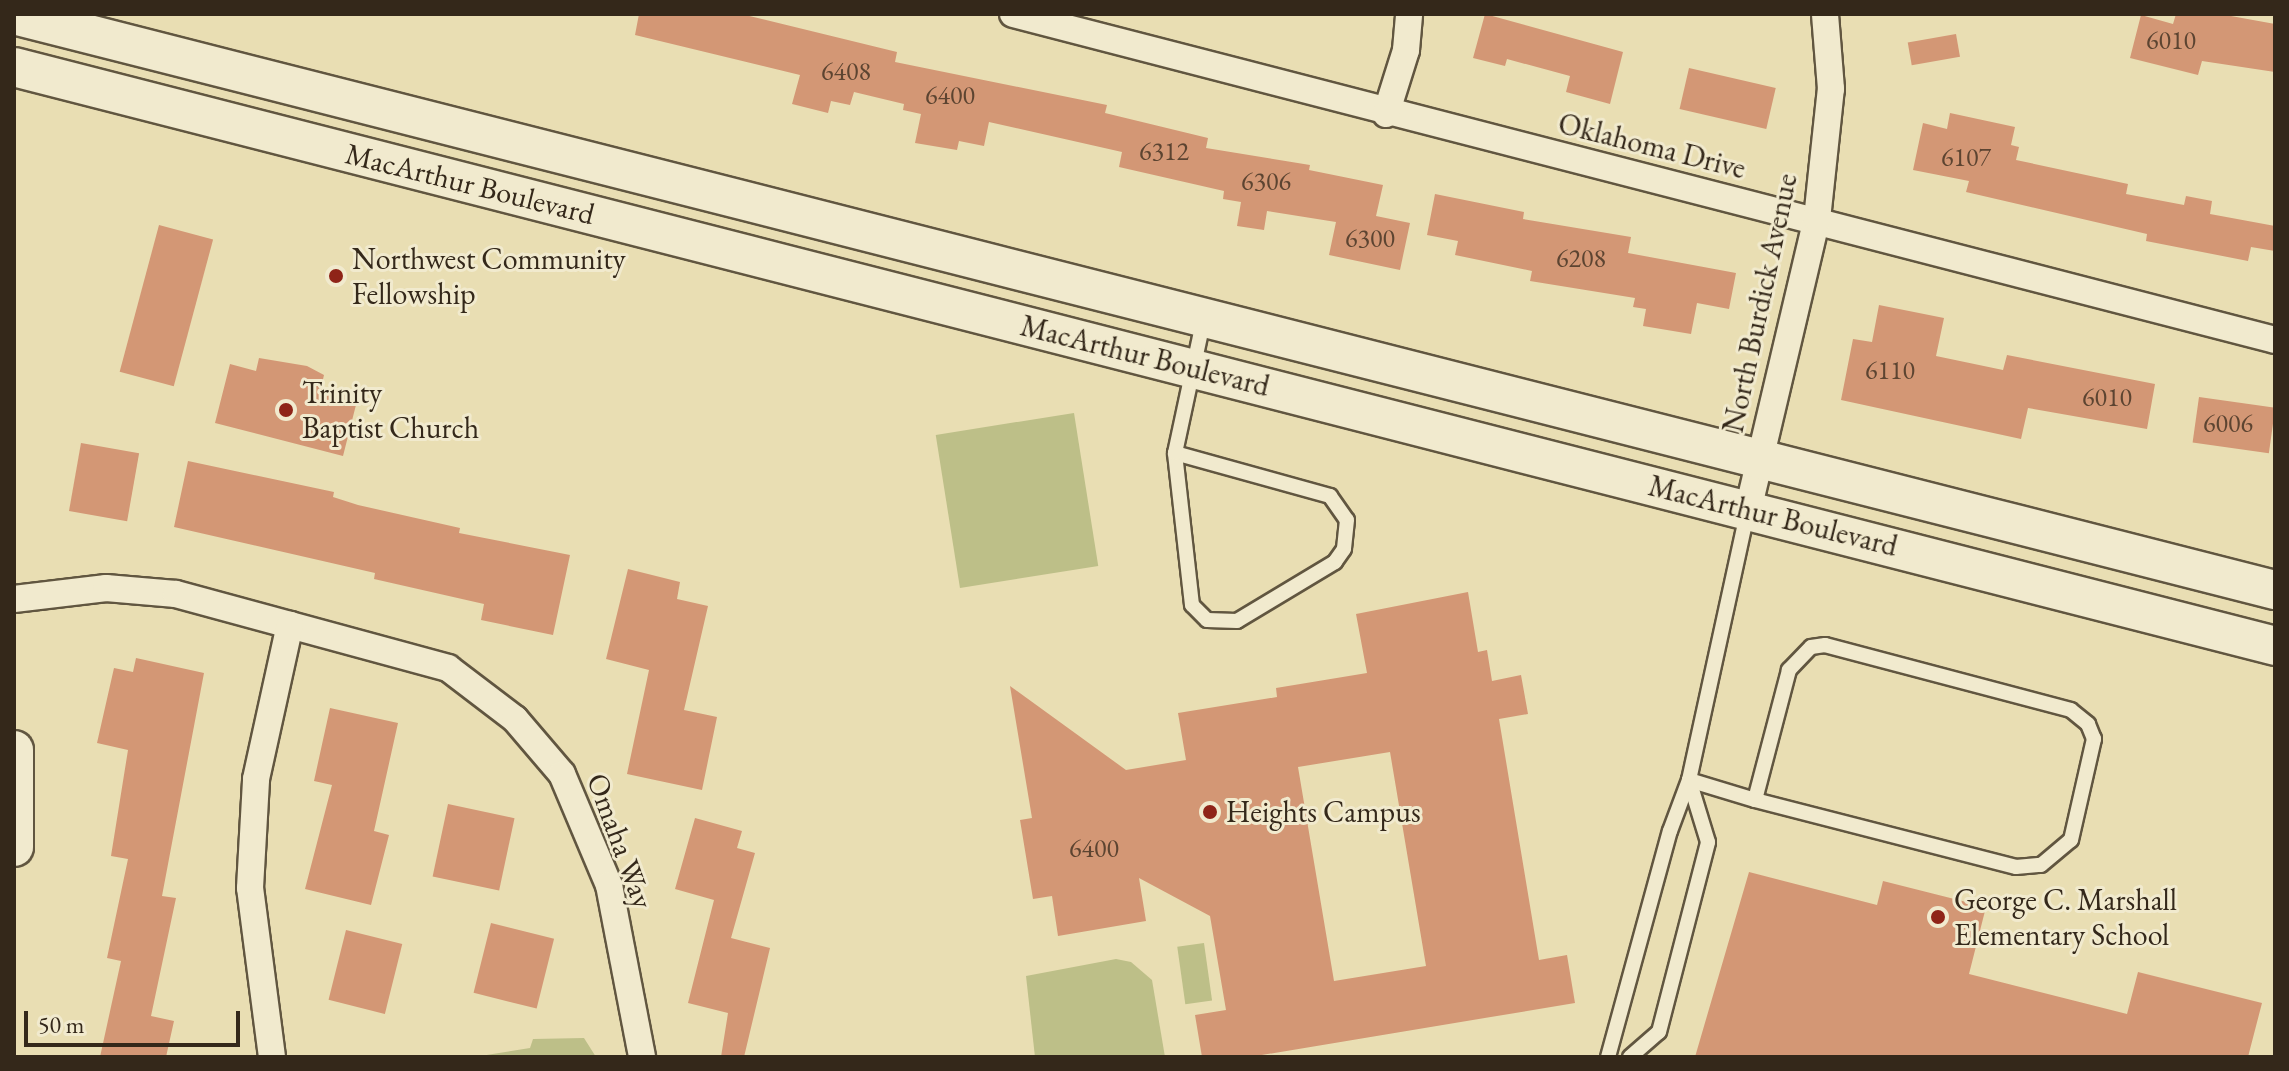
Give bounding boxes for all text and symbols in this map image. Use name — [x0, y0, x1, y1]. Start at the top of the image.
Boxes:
house number: 6010 — [2146, 25, 2196, 57]
house number: 6408 — [821, 56, 871, 88]
house number: 6400 — [925, 80, 975, 112]
street label: Oklahoma Drive — [1555, 105, 1749, 187]
street label: MacArthur Boulevard — [342, 136, 598, 232]
house number: 6312 — [1139, 136, 1189, 168]
house number: 6107 — [1941, 142, 1991, 174]
house number: 6306 — [1241, 166, 1291, 198]
street label: North Burdick Avenue — [1715, 170, 1805, 436]
house number: 6300 — [1345, 223, 1395, 255]
place label: Northwest Community Fellowship — [352, 241, 626, 312]
house number: 6208 — [1556, 243, 1606, 275]
marker: Northwest Community Fellowship — [327, 267, 345, 285]
street label: MacArthur Boulevard — [1017, 308, 1273, 404]
house number: 6110 — [1865, 355, 1915, 387]
place label: Trinity Baptist Church — [302, 375, 479, 446]
house number: 6010 — [2082, 382, 2132, 414]
marker: Trinity Baptist Church — [277, 401, 295, 419]
house number: 6006 — [2203, 408, 2253, 440]
street label: MacArthur Boulevard — [1645, 468, 1901, 564]
street label: Omaha Way — [579, 769, 661, 913]
place label: Heights Campus — [1226, 794, 1421, 830]
marker: Heights Campus — [1201, 803, 1219, 821]
house number: 6400 — [1069, 833, 1119, 865]
place label: George C. Marshall Elementary School — [1954, 882, 2177, 952]
marker: George C. Marshall Elementary School — [1929, 908, 1947, 926]
scale bar — [28, 995, 244, 1045]
text: 50 m — [38, 1009, 85, 1040]

